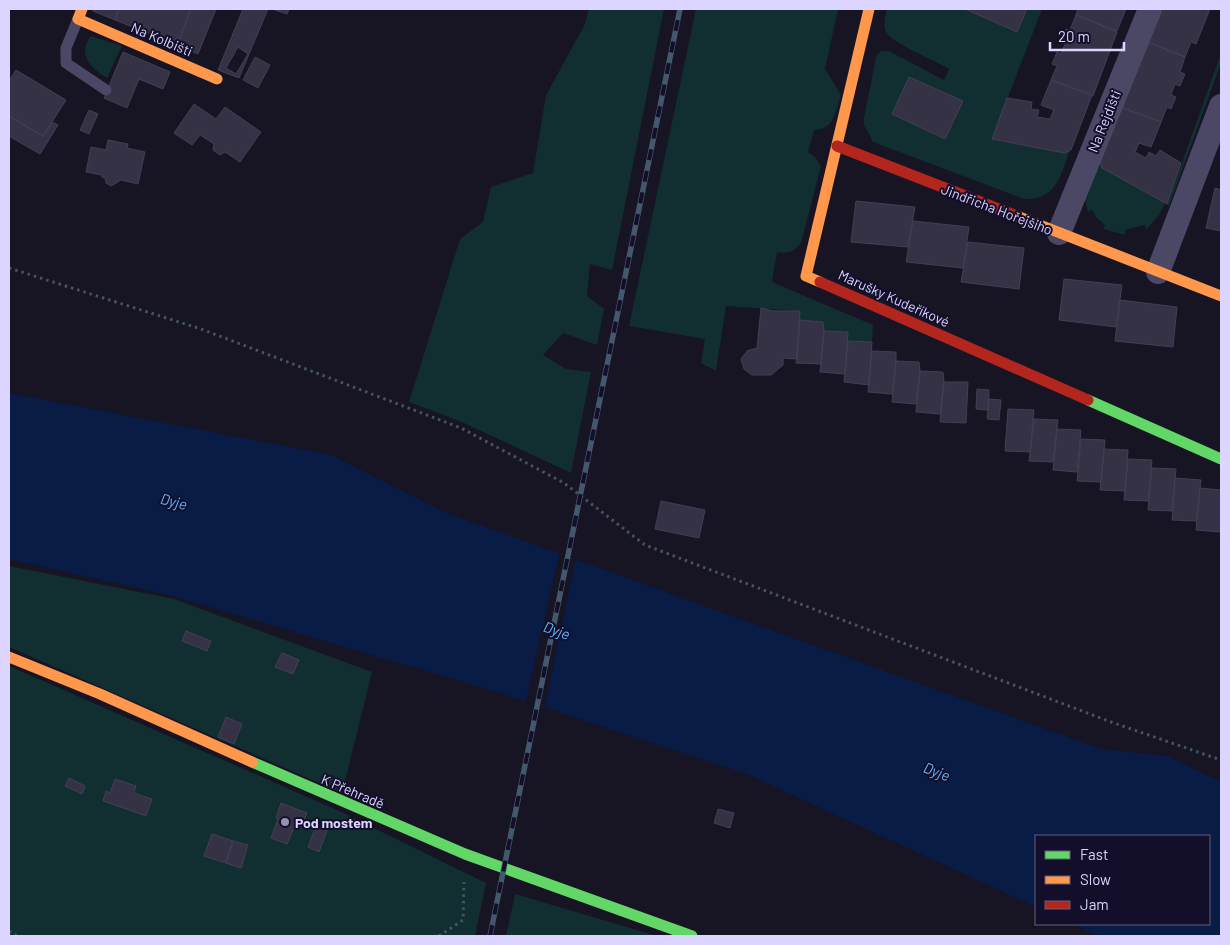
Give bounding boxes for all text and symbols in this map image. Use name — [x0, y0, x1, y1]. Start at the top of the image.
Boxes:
street label: Na Kolbišti — [129, 18, 195, 60]
scale bar — [1050, 20, 1124, 52]
text: 20 m — [1058, 27, 1090, 45]
street label: Na Rejdišti — [1084, 87, 1124, 155]
street label: Jindřicha Hořejšího — [939, 180, 1055, 238]
street label: Marušky Kudeříkové — [836, 266, 952, 330]
water label: Dyje — [159, 489, 189, 513]
water label: Dyje — [541, 617, 573, 643]
water label: Dyje — [921, 758, 953, 784]
street label: K Přehradě — [319, 770, 387, 812]
place label: Pod mostem — [295, 814, 373, 831]
marker: Pod mostem — [279, 816, 291, 828]
legend — [1035, 835, 1210, 925]
text: Fast — [1080, 845, 1108, 863]
text: Slow — [1080, 870, 1111, 888]
text: Jam — [1080, 895, 1109, 913]

